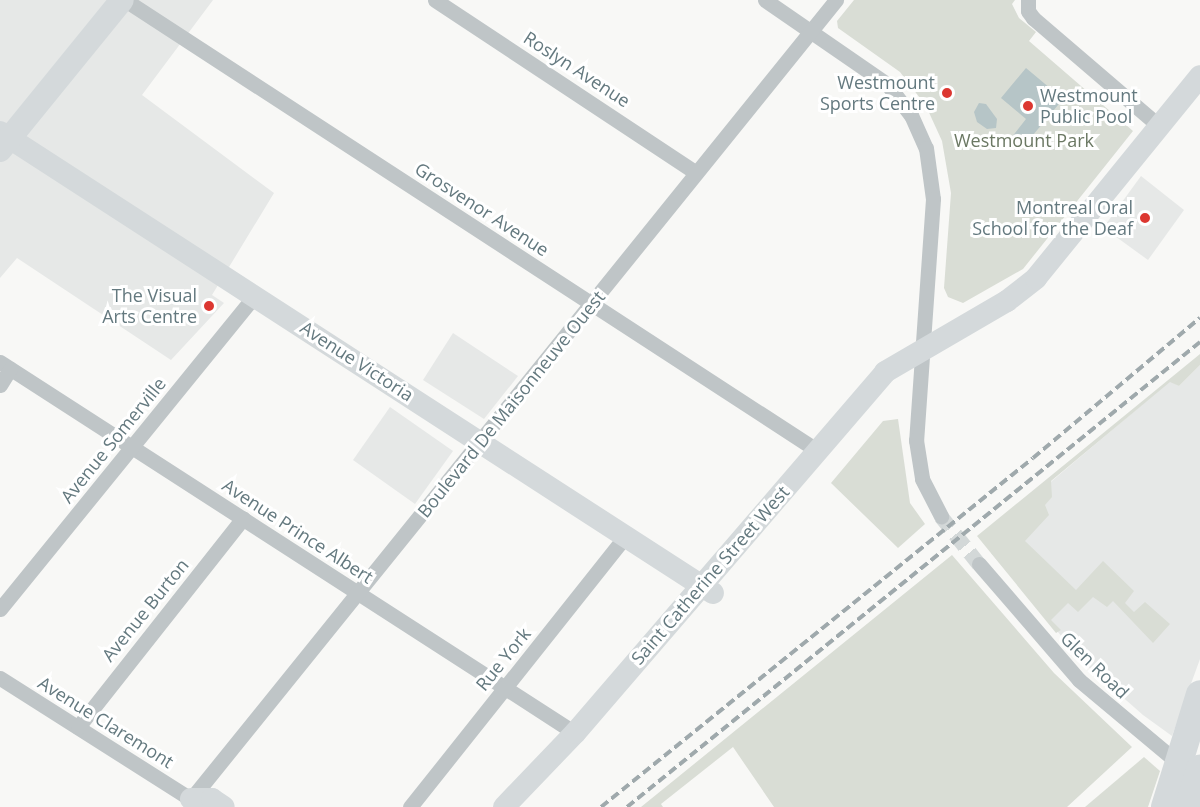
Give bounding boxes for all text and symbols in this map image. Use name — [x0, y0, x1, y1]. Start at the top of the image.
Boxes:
street label: Roslyn Avenue — [520, 27, 634, 111]
place label: Westmount Sports Centre — [820, 72, 935, 115]
place label: Westmount Public Pool — [1040, 85, 1138, 128]
marker: Westmount Sports Centre — [940, 86, 954, 100]
marker: Westmount Public Pool — [1021, 99, 1035, 113]
park label: Westmount Park — [954, 129, 1094, 151]
street label: Grosvenor Avenue — [411, 158, 553, 260]
place label: Montreal Oral School for the Deaf — [972, 197, 1133, 240]
marker: Montreal Oral School for the Deaf — [1138, 211, 1152, 225]
place label: The Visual Arts Centre — [102, 285, 197, 328]
street label: Boulevard De Maisonneuve Ouest — [413, 286, 609, 522]
marker: The Visual Arts Centre — [202, 299, 216, 313]
street label: Avenue Victoria — [296, 316, 418, 406]
street label: Avenue Somerville — [56, 373, 170, 507]
street label: Avenue Prince Albert — [219, 474, 377, 588]
street label: Saint Catherine Street West — [626, 481, 794, 669]
street label: Avenue Burton — [97, 554, 193, 666]
street label: Rue York — [471, 623, 535, 695]
street label: Glen Road — [1056, 627, 1134, 703]
street label: Avenue Claremont — [34, 672, 178, 772]

